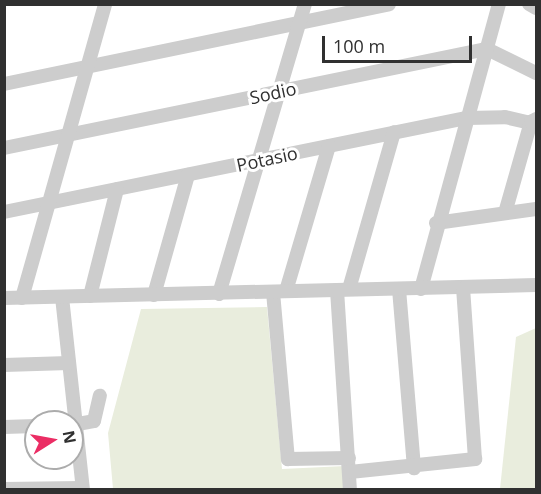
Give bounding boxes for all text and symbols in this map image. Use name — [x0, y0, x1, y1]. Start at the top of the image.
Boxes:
scale bar — [325, 24, 475, 62]
text: 100 m — [333, 34, 385, 58]
street label: Sodio — [248, 78, 298, 108]
street label: Potasio — [234, 142, 300, 176]
north arrow — [24, 410, 84, 470]
text: N — [58, 428, 82, 445]

